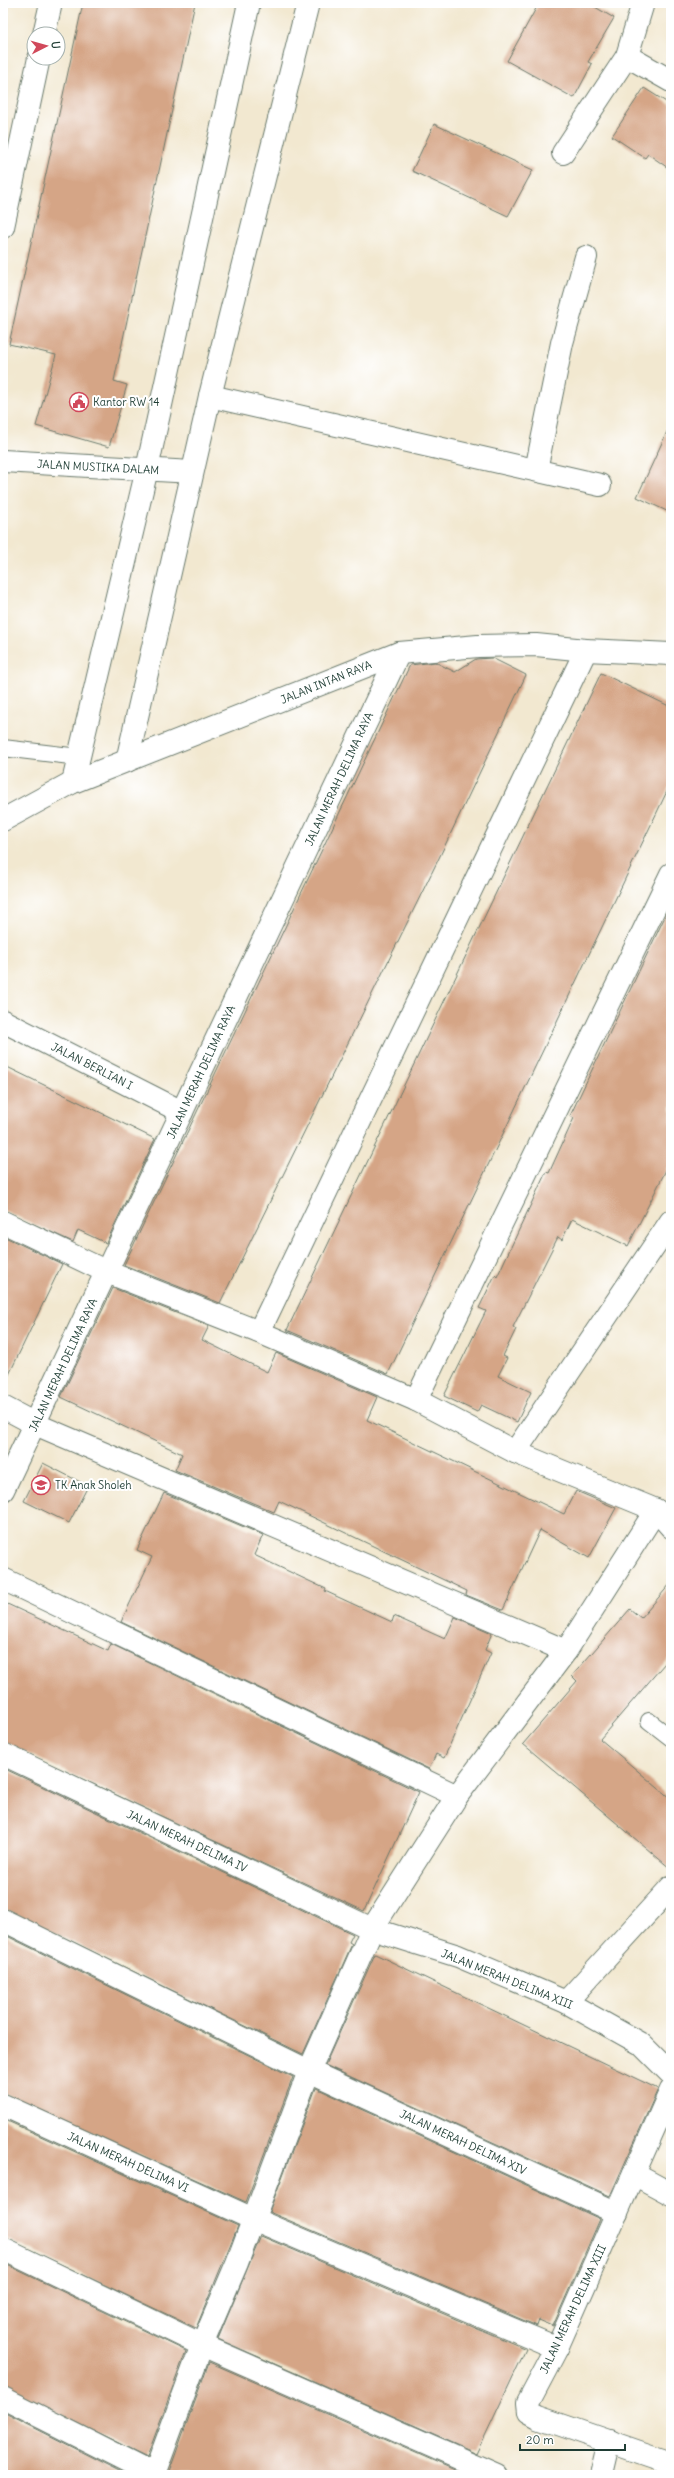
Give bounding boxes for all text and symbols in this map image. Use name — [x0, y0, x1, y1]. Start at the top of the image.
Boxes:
north arrow — [26, 26, 66, 66]
text: U — [49, 40, 63, 49]
public building icon: Kantor RW 14 — [68, 391, 90, 413]
place label: Kantor RW 14 — [93, 395, 160, 409]
street label: JALAN MUSTIKA DALAM — [36, 457, 160, 477]
street label: JALAN INTAN RAYA — [278, 657, 374, 707]
street label: JALAN MERAH DELIMA RAYA — [302, 710, 376, 848]
street label: JALAN MERAH DELIMA RAYA — [164, 1003, 238, 1141]
street label: JALAN BERLIAN I — [49, 1039, 135, 1093]
street label: JALAN MERAH DELIMA RAYA — [26, 1296, 100, 1434]
school or university icon: TK Anak Sholeh — [30, 1474, 52, 1496]
place label: TK Anak Sholeh — [55, 1478, 132, 1492]
street label: JALAN MERAH DELIMA IV — [125, 1807, 250, 1875]
street label: JALAN MERAH DELIMA XIII — [439, 1946, 575, 2012]
street label: JALAN MERAH DELIMA XIV — [397, 2106, 529, 2178]
street label: JALAN MERAH DELIMA VI — [65, 2129, 191, 2195]
street label: JALAN MERAH DELIMA XIII — [537, 2242, 609, 2376]
scale bar — [520, 2426, 625, 2452]
text: 20 m — [526, 2432, 554, 2447]

